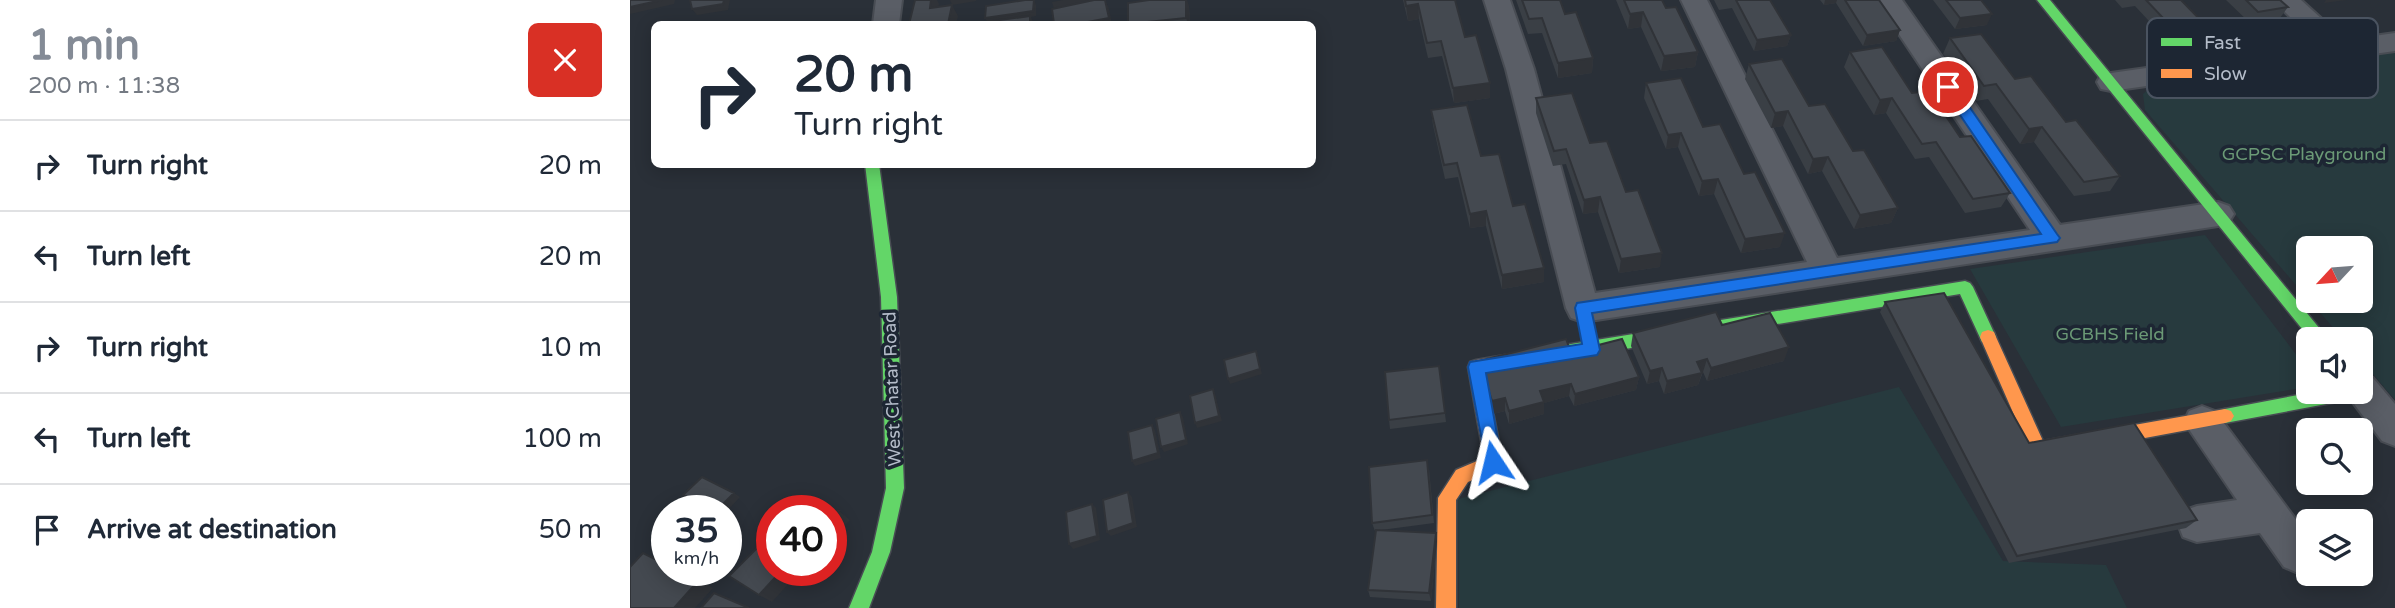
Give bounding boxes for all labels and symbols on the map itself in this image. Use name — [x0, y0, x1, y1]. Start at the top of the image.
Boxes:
legend — [2147, 18, 2378, 98]
text: Fast — [2204, 32, 2241, 54]
pin — [1918, 57, 1978, 117]
text: Slow — [2204, 63, 2247, 85]
park label: GCPSC Playground — [2222, 143, 2386, 165]
north arrow — [2296, 236, 2373, 313]
street label: West Chatar Road — [878, 311, 906, 467]
park label: GCBHS Field — [2055, 323, 2165, 345]
position arrow — [1456, 425, 1530, 499]
speed limit sign: 40 — [756, 495, 847, 586]

